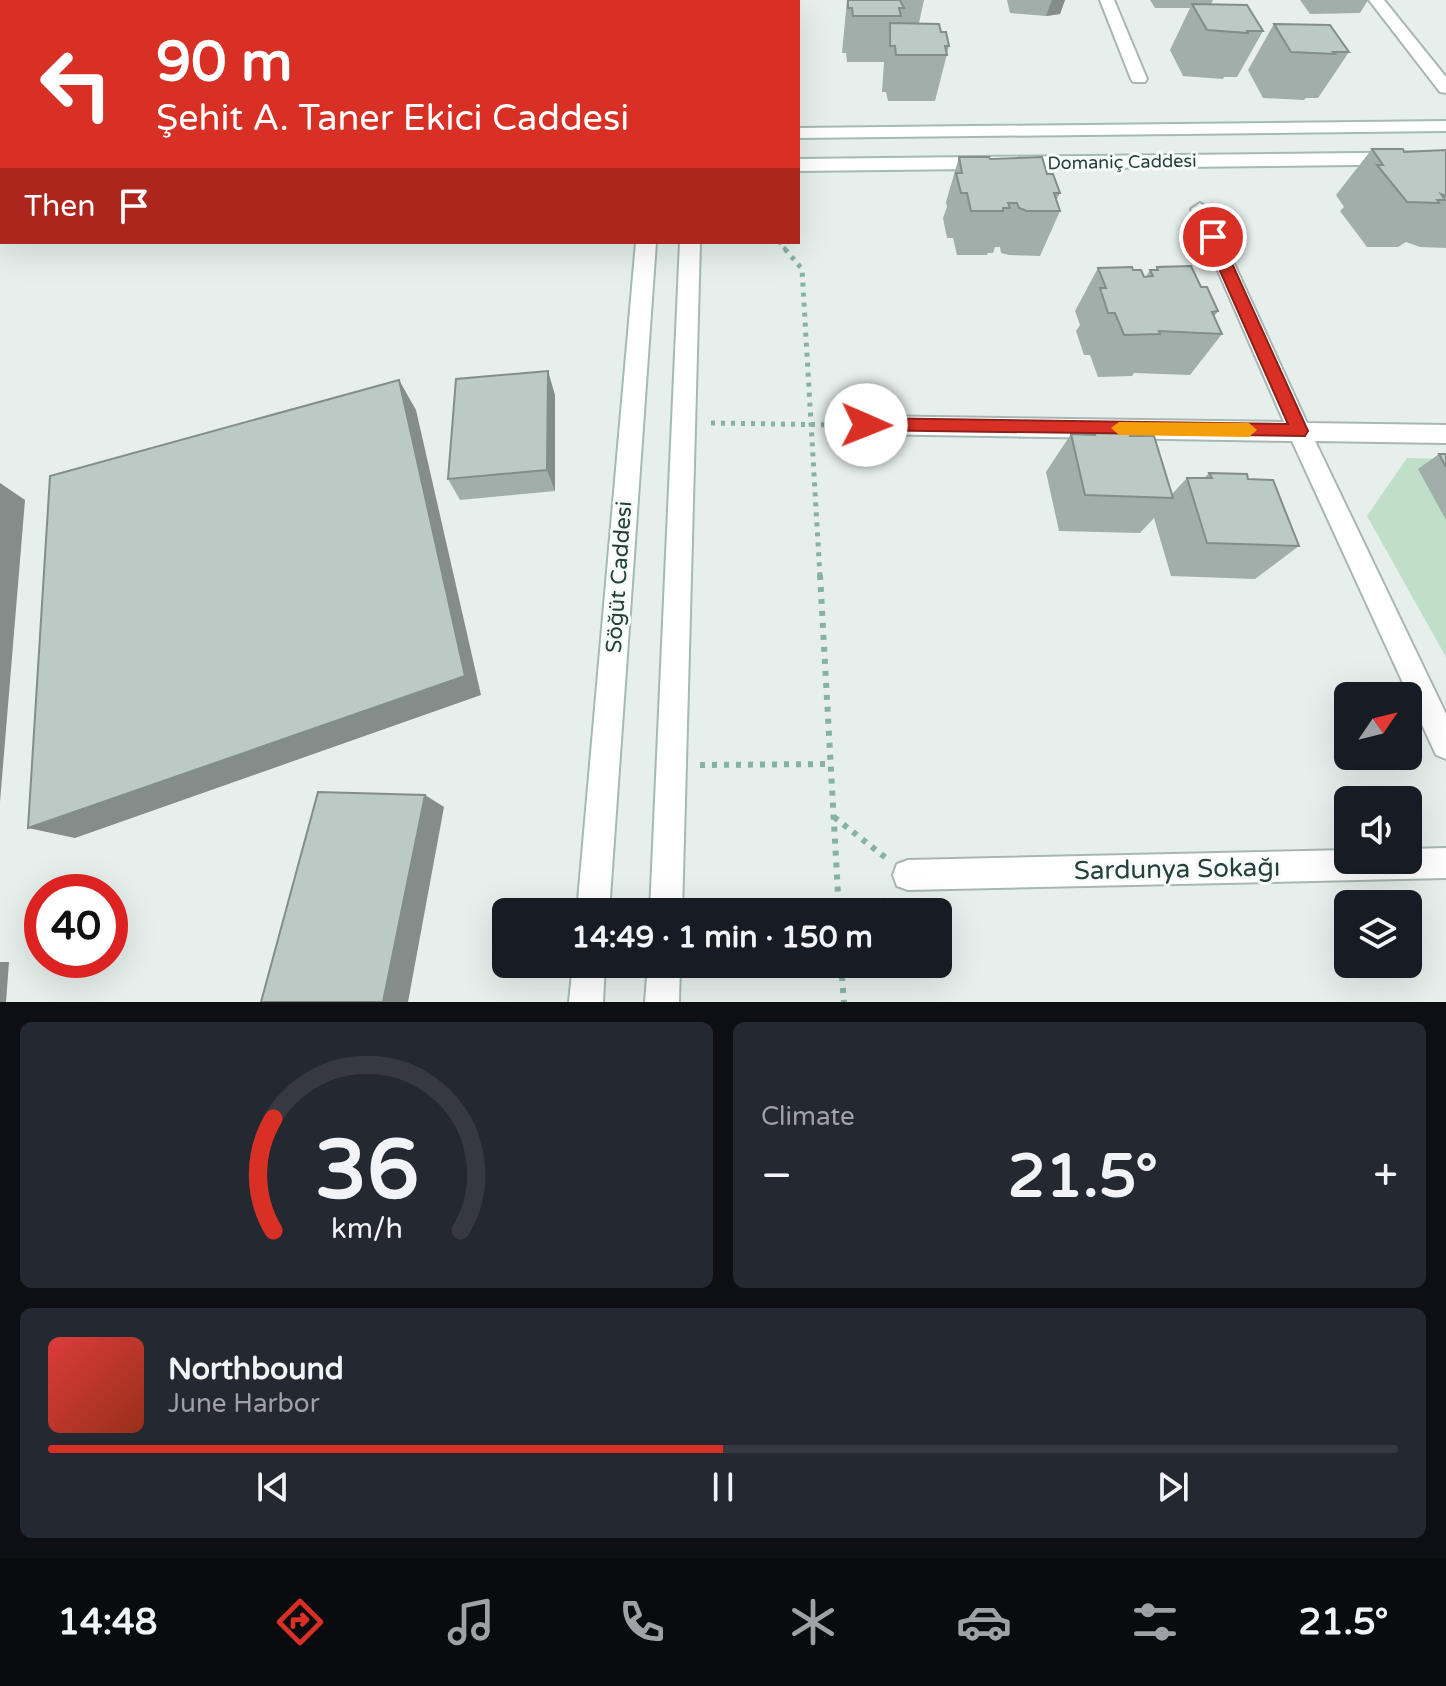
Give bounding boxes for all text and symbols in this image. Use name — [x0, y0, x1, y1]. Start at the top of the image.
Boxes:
text: 90 m — [156, 29, 292, 96]
icon: left — [24, 32, 128, 136]
text: Şehit A. Taner Ekici Caddesi — [156, 97, 629, 140]
street label: Domaniç Caddesi — [1047, 150, 1197, 174]
icon: arrive — [112, 184, 156, 228]
text: Then — [24, 188, 96, 225]
pin — [1179, 203, 1247, 271]
icon: arrive — [1191, 215, 1235, 259]
position arrow — [824, 383, 908, 467]
street label: Söğüt Caddesi — [601, 500, 637, 654]
north arrow — [1334, 682, 1422, 770]
map controls — [1334, 682, 1422, 978]
button: sound — [1334, 786, 1422, 874]
street label: Sardunya Sokağı — [1074, 852, 1280, 886]
speed limit sign: 40 — [24, 874, 128, 978]
button: layers — [1334, 890, 1422, 978]
text: 14:49 · 1 min · 150 m — [571, 919, 873, 956]
text: Climate — [761, 1101, 855, 1132]
text: 36 — [314, 1121, 419, 1221]
text: 21.5° — [1008, 1141, 1158, 1213]
text: − — [761, 1150, 792, 1203]
text: + — [1373, 1150, 1398, 1203]
text: km/h — [331, 1212, 402, 1246]
text: Northbound — [168, 1351, 344, 1388]
text: June Harbor — [168, 1388, 320, 1419]
icon: previous — [251, 1465, 295, 1509]
icon: pause — [701, 1465, 745, 1509]
icon: next — [1151, 1465, 1195, 1509]
icon: directions — [272, 1594, 328, 1650]
icon: music — [443, 1594, 499, 1650]
icon: phone — [614, 1594, 670, 1650]
icon: climate — [785, 1594, 841, 1650]
icon: car — [956, 1594, 1012, 1650]
icon: filters — [1127, 1594, 1183, 1650]
text: 14:48 — [58, 1601, 157, 1644]
text: 21.5° — [1298, 1601, 1388, 1644]

